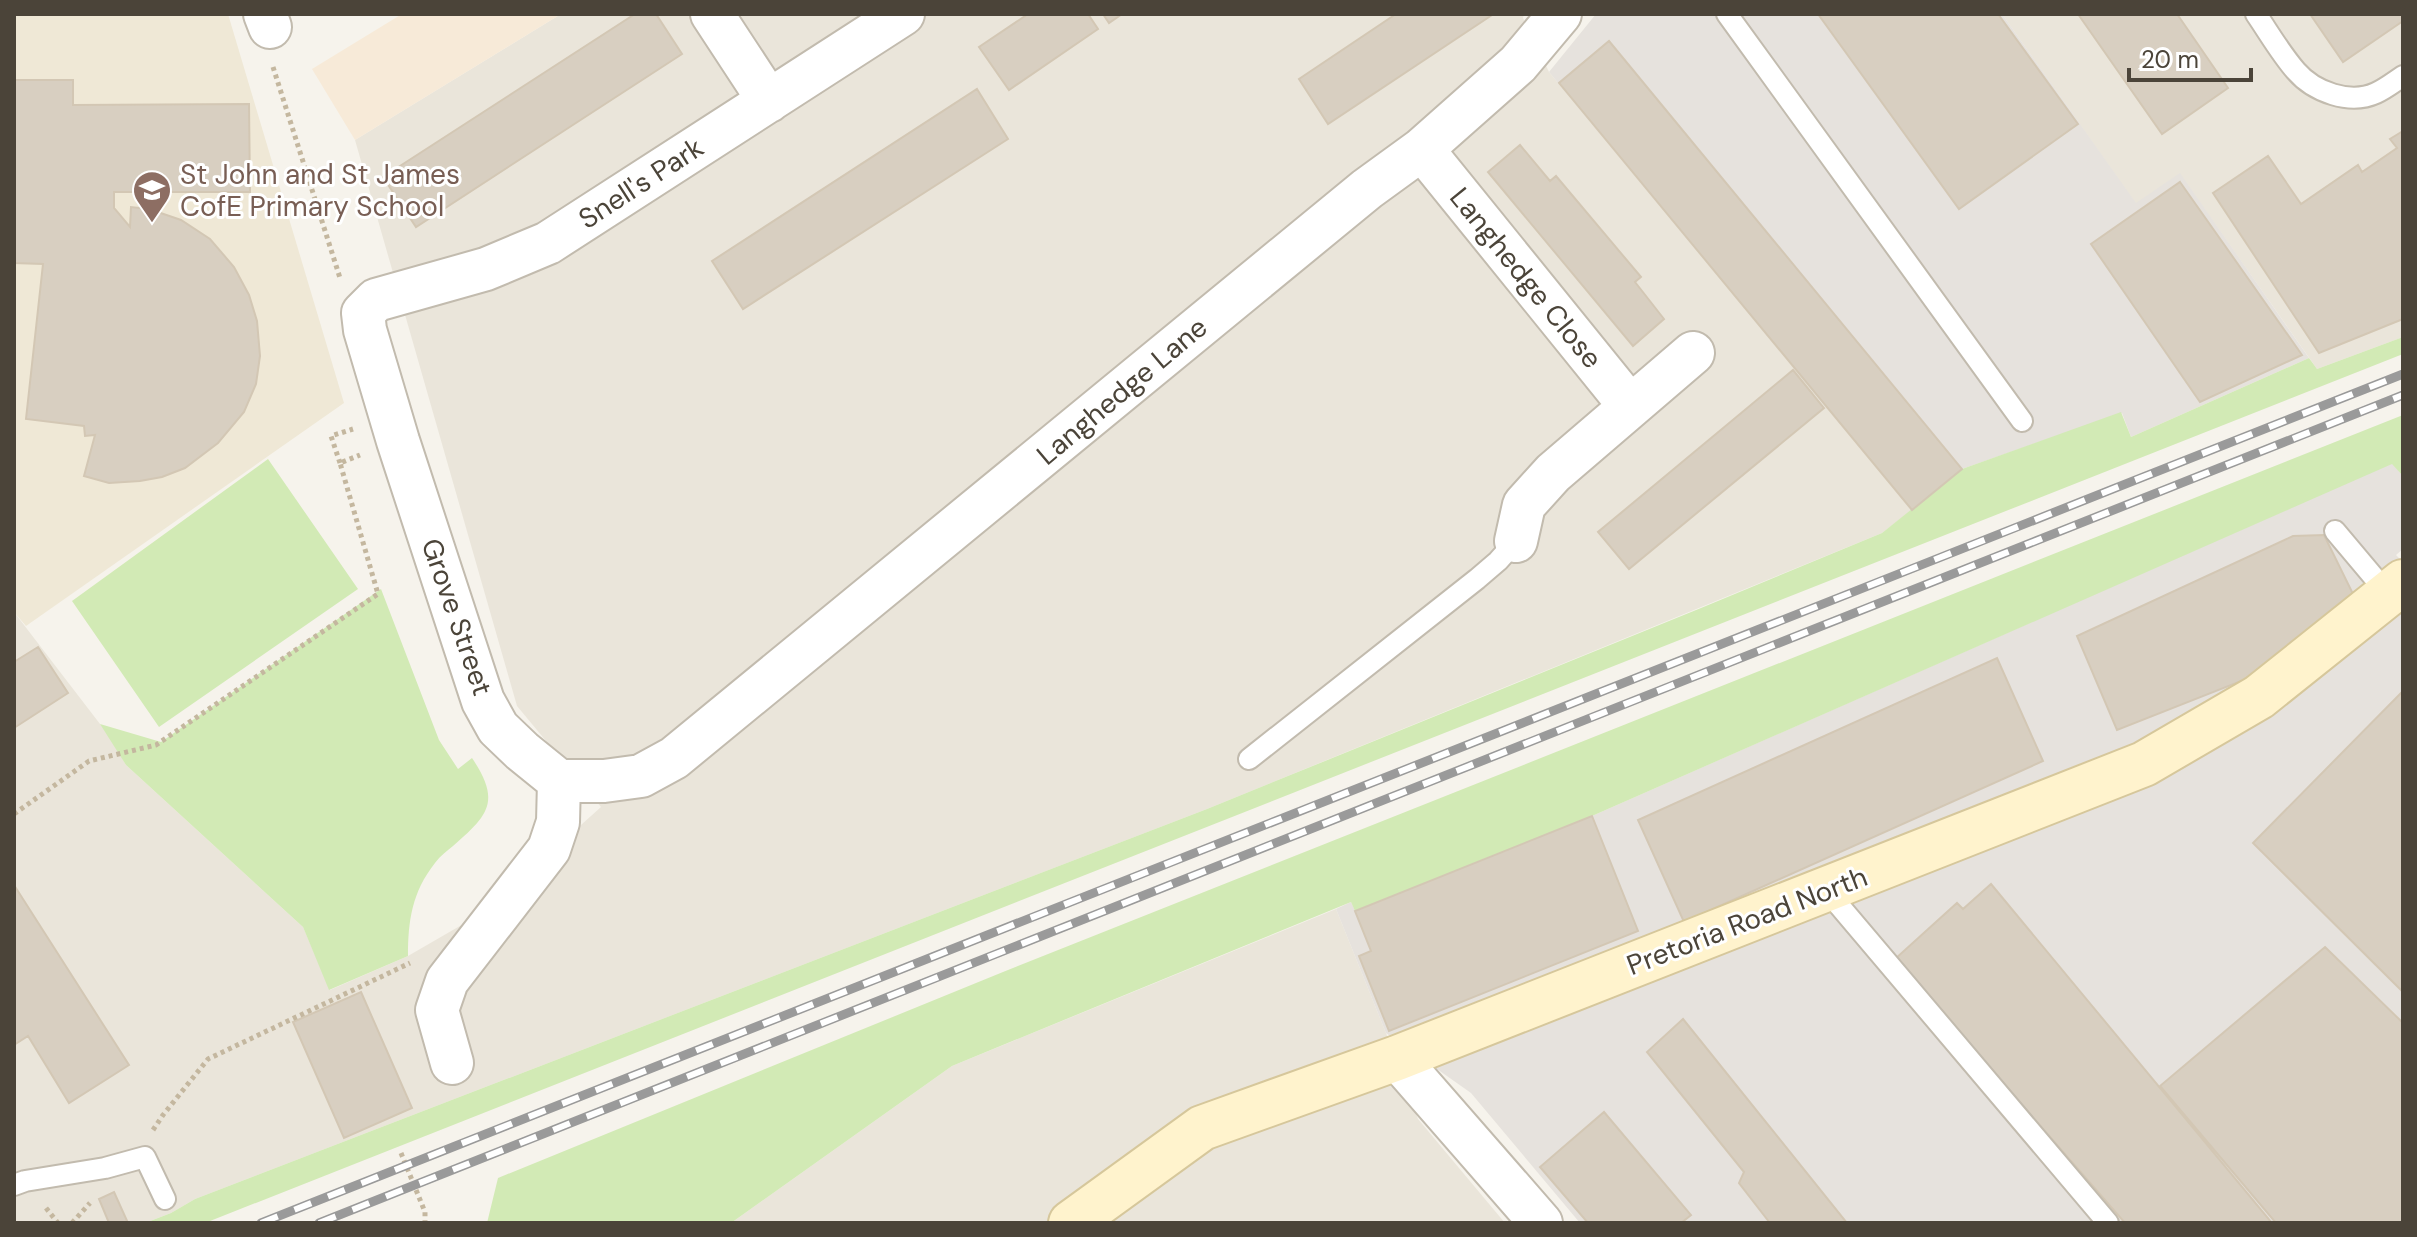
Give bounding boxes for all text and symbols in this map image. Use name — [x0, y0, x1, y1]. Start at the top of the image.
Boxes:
scale bar — [2129, 32, 2251, 82]
text: 20 m — [2141, 44, 2199, 75]
street label: Snell's Park — [571, 129, 711, 237]
place label: St John and St James CofE Primary School — [180, 156, 460, 225]
school or university icon: St John and St James CofE Primary School — [131, 169, 173, 224]
street label: Langhedge Close — [1442, 180, 1610, 376]
street label: Langhedge Lane — [1029, 309, 1215, 473]
street label: Grove Street — [413, 534, 501, 700]
street label: Pretoria Road North — [1622, 858, 1872, 984]

